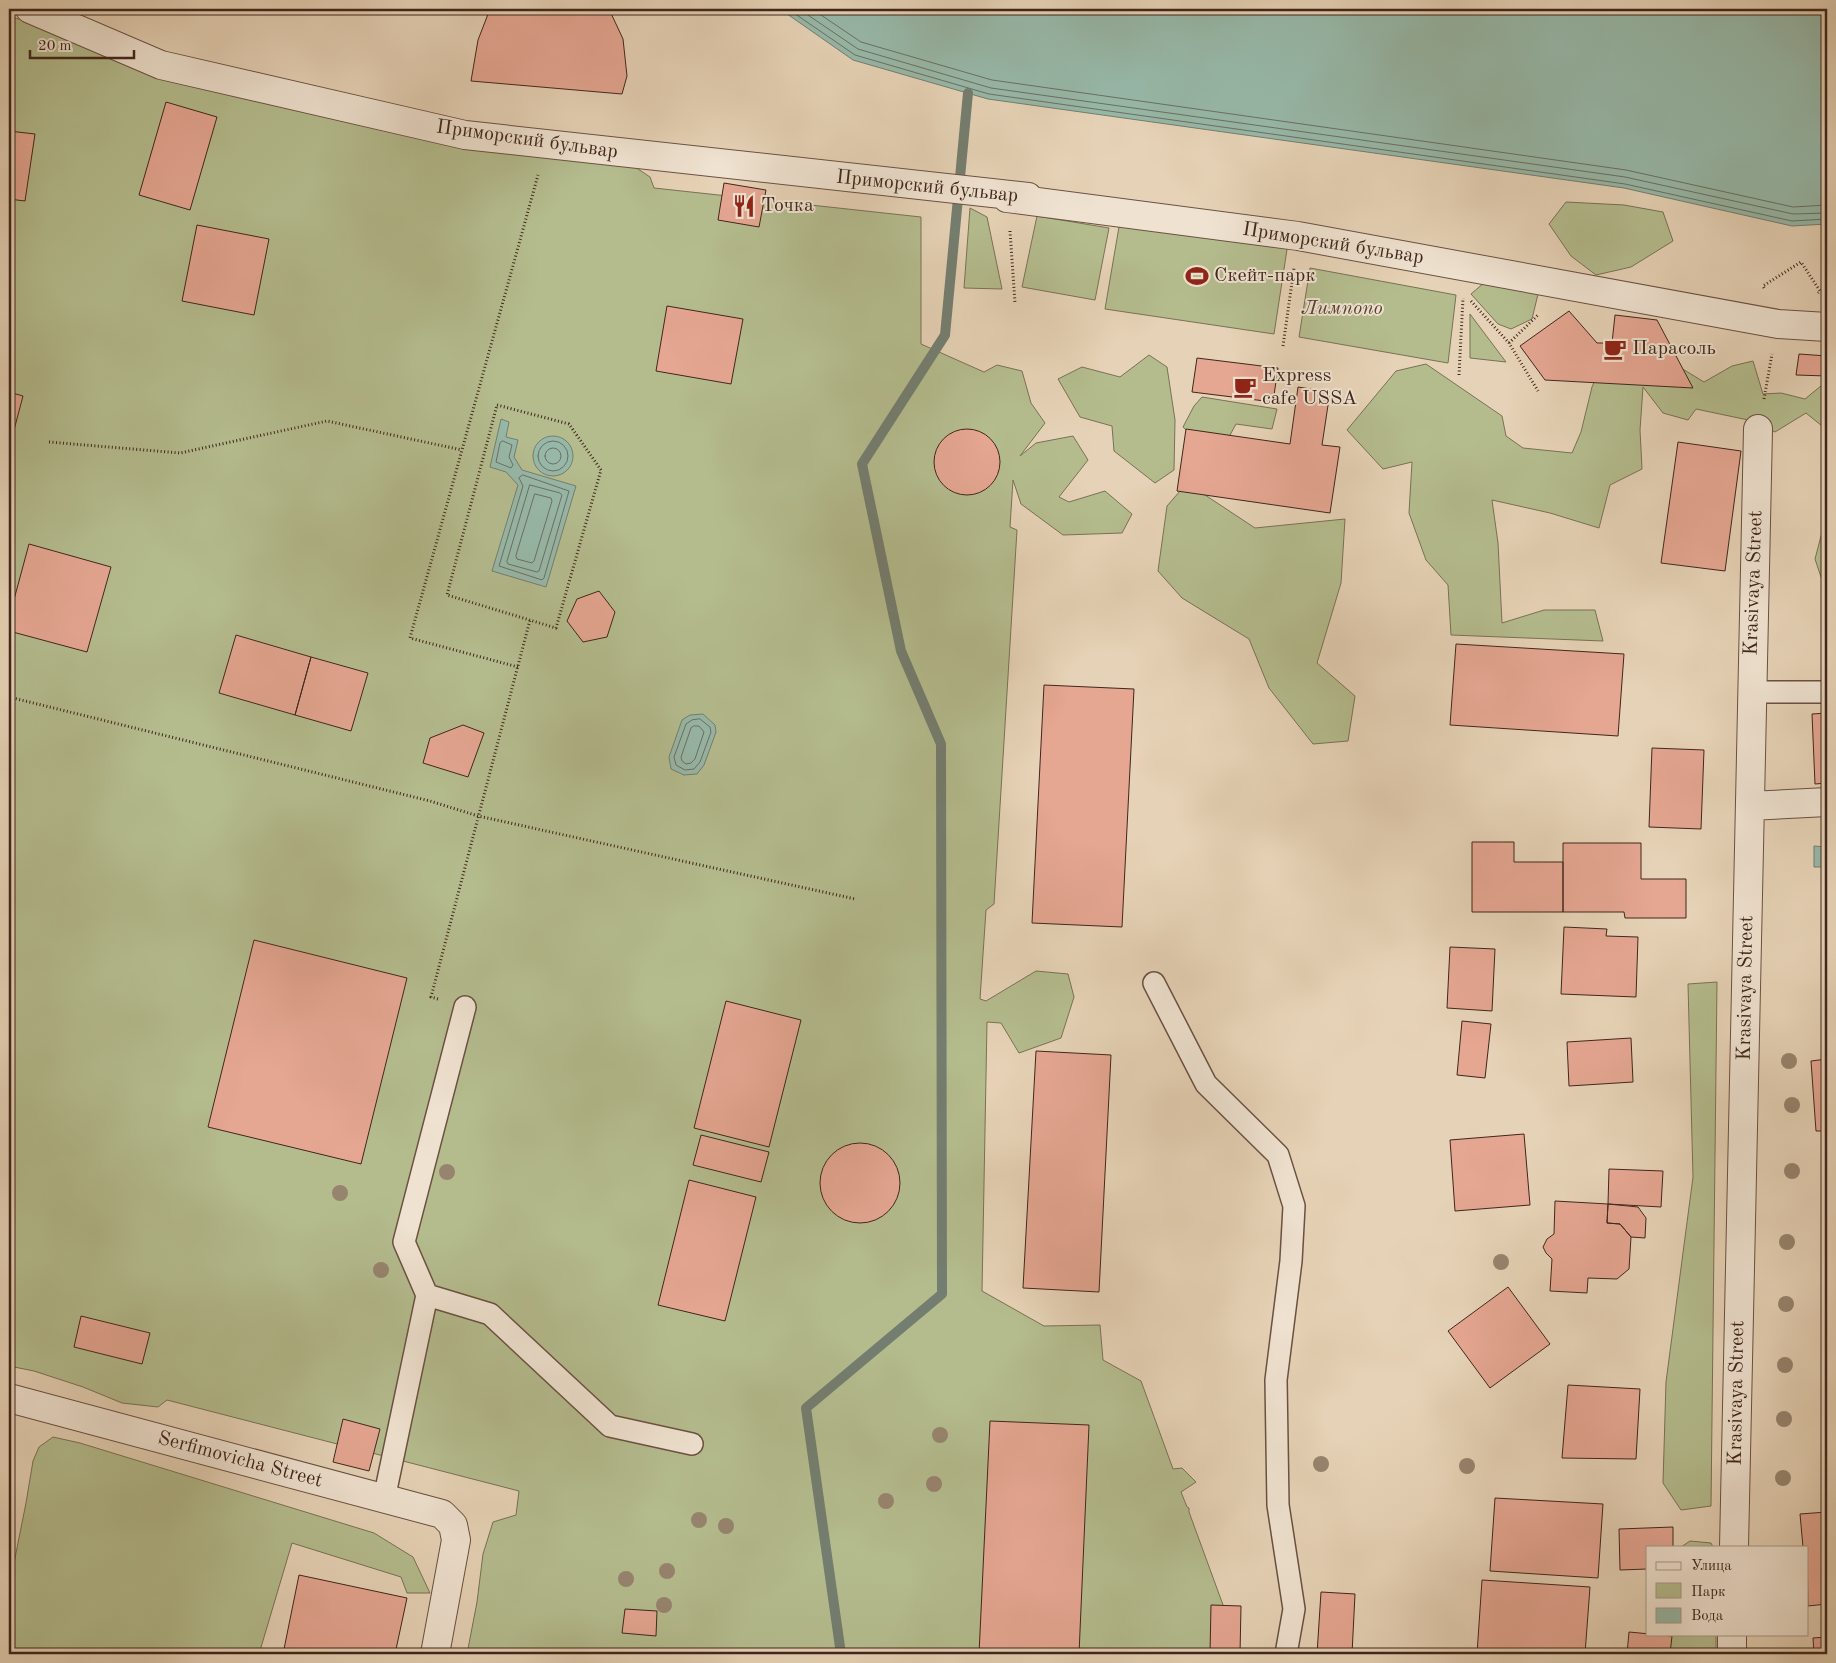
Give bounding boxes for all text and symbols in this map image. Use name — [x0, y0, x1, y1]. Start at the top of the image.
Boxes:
scale bar — [30, 28, 134, 60]
text: 20 m — [38, 39, 72, 54]
street label: Приморский бульвар — [435, 117, 619, 163]
street label: Приморский бульвар — [835, 167, 1019, 207]
restaurant icon: Точка — [731, 193, 757, 219]
place label: Точка — [761, 196, 814, 216]
street label: Приморский бульвар — [1241, 220, 1425, 268]
sports icon: Скейт-парк — [1184, 263, 1210, 289]
place label: Скейт-парк — [1214, 266, 1315, 286]
park label: Лимпопо — [1301, 299, 1383, 319]
cafe icon: Парасоль — [1602, 336, 1628, 362]
place label: Парасоль — [1632, 339, 1716, 359]
place label: Express cafe USSA — [1262, 366, 1357, 409]
cafe icon: Express cafe USSA — [1232, 374, 1258, 400]
street label: Krasivaya Street — [1741, 510, 1767, 656]
street label: Krasivaya Street — [1735, 915, 1757, 1061]
street label: Krasivaya Street — [1726, 1320, 1748, 1466]
street label: Serfimovicha Street — [156, 1428, 324, 1492]
legend — [1646, 1546, 1808, 1636]
text: Улица — [1691, 1559, 1732, 1574]
text: Парк — [1691, 1585, 1726, 1600]
text: Вода — [1691, 1609, 1724, 1624]

